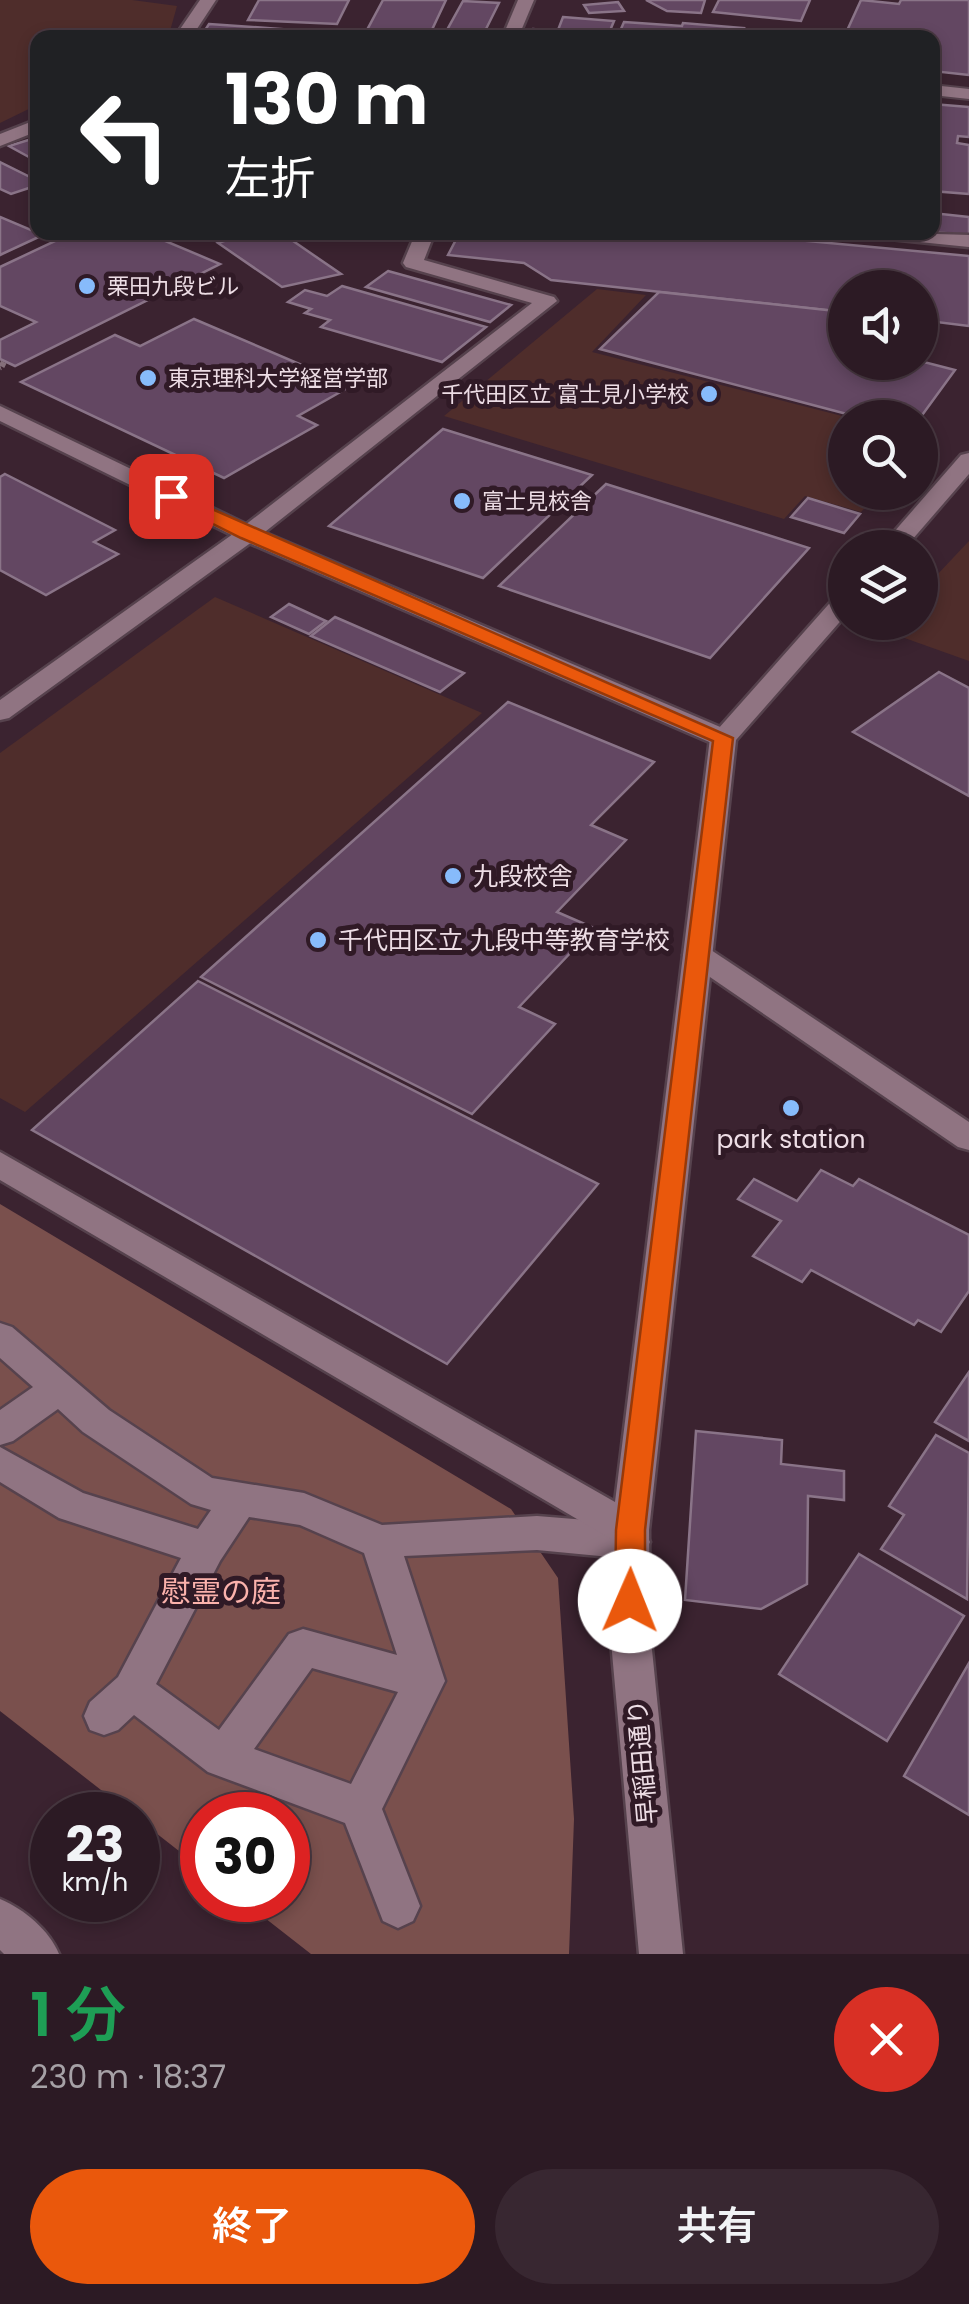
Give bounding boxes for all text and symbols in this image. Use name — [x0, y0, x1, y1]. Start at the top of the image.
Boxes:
text: 130 m — [225, 50, 428, 149]
icon: left — [60, 70, 190, 200]
text: 左折 — [225, 147, 315, 210]
map controls — [828, 270, 938, 640]
button: sound — [828, 270, 938, 380]
place label: 栗田九段ビル — [107, 271, 239, 302]
marker: 栗田九段ビル — [76, 275, 98, 297]
place label: 東京理科大学経営学部 — [168, 363, 388, 394]
marker: 東京理科大学経営学部 — [137, 367, 159, 389]
place label: 千代田区立 富士見小学校 — [441, 379, 689, 410]
marker: 千代田区立 富士見小学校 — [698, 383, 720, 405]
button: search — [828, 400, 938, 510]
pin — [129, 454, 214, 539]
icon: arrive — [144, 469, 199, 524]
place label: 富士見校舎 — [482, 486, 592, 517]
marker: 富士見校舎 — [451, 490, 473, 512]
button: layers — [828, 530, 938, 640]
place label: 九段校舎 — [473, 859, 573, 894]
marker: 九段校舎 — [442, 865, 464, 887]
place label: 千代田区立 九段中等教育学校 — [338, 923, 670, 958]
marker: 千代田区立 九段中等教育学校 — [307, 929, 329, 951]
marker: park station — [780, 1097, 802, 1119]
place label: park station — [717, 1122, 865, 1157]
position arrow — [578, 1549, 682, 1653]
park label: 慰霊の庭 — [161, 1570, 281, 1613]
street label: 早稲田通り — [620, 1698, 665, 1826]
speed limit sign: 30 — [180, 1792, 310, 1922]
text: 23 — [66, 1809, 124, 1880]
text: km/h — [62, 1865, 128, 1900]
text: 1 分 — [30, 1973, 126, 2057]
button: close — [834, 1987, 939, 2092]
text: 230 m · 18:37 — [30, 2054, 226, 2099]
button: 終了 — [30, 2169, 475, 2284]
button: 共有 — [495, 2169, 939, 2284]

